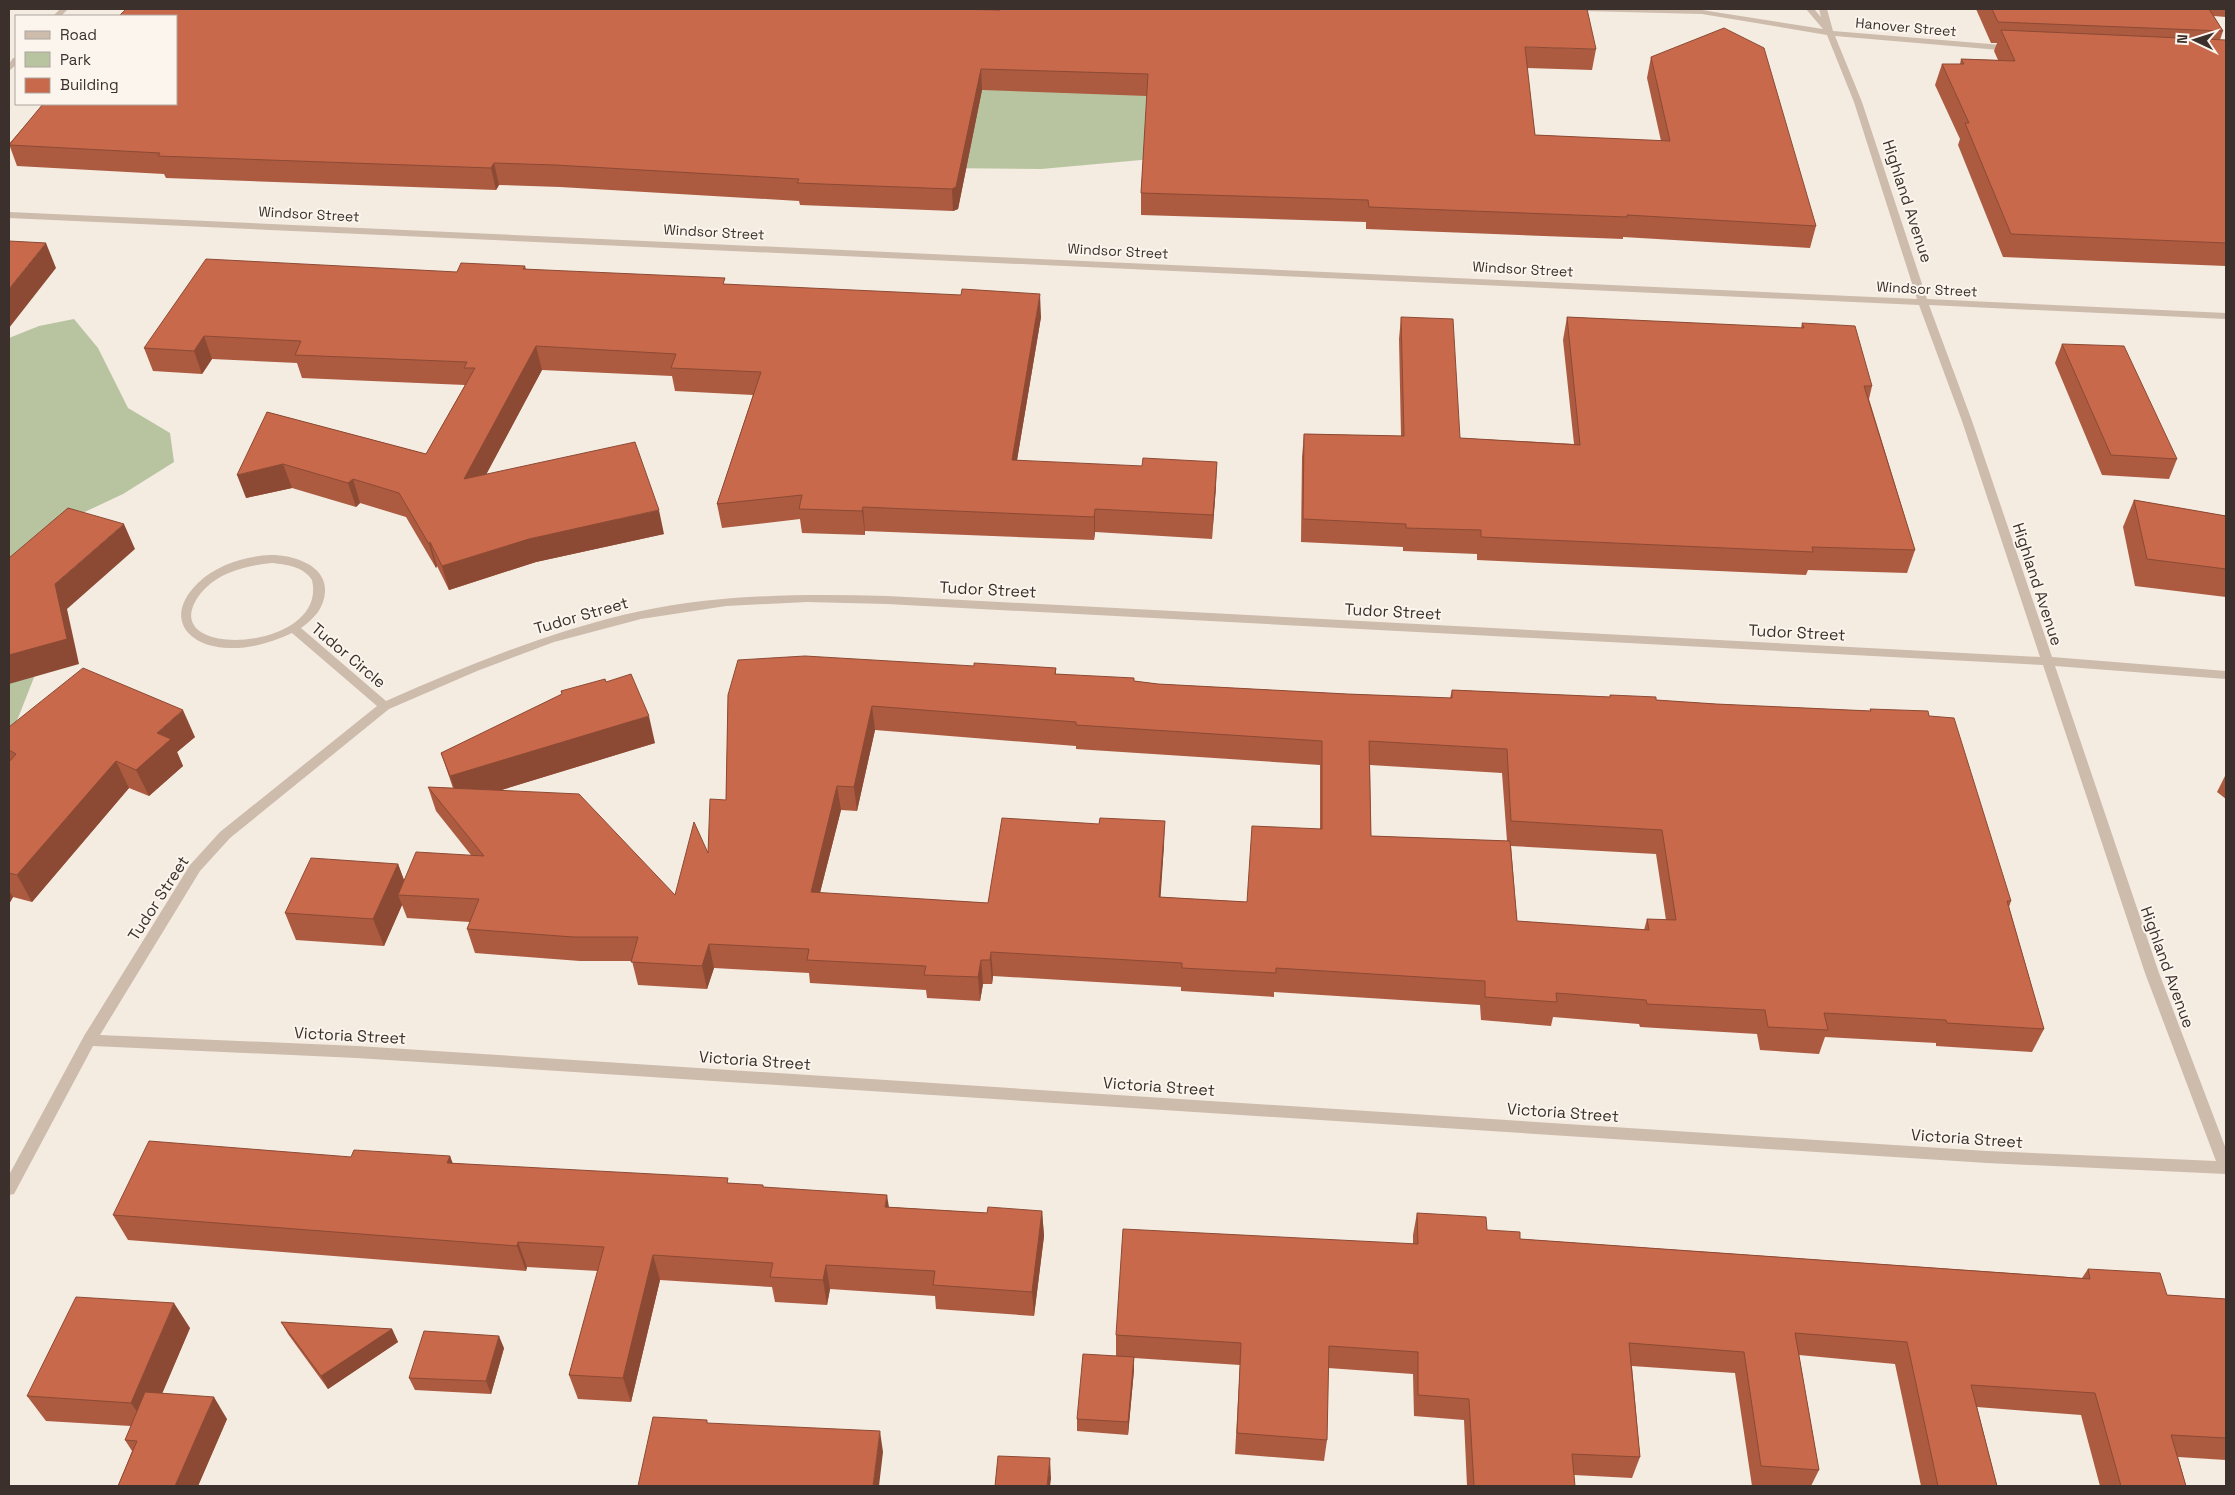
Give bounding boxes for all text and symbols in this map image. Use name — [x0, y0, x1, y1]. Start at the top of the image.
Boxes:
street label: Hanover Street — [1855, 14, 1957, 40]
legend — [15, 15, 178, 105]
north arrow — [2170, 15, 2220, 65]
text: Road — [60, 25, 97, 44]
text: N — [2173, 34, 2191, 44]
text: Park — [60, 50, 91, 69]
text: Building — [60, 75, 119, 94]
street label: Highland Avenue — [1878, 137, 1937, 265]
street label: Windsor Street — [258, 202, 360, 226]
street label: Windsor Street — [663, 220, 765, 244]
street label: Windsor Street — [1067, 239, 1169, 263]
street label: Windsor Street — [1472, 257, 1574, 281]
street label: Windsor Street — [1876, 277, 1978, 301]
street label: Highland Avenue — [2008, 520, 2067, 648]
street label: Tudor Street — [939, 576, 1037, 603]
street label: Tudor Street — [532, 592, 631, 639]
street label: Tudor Street — [1344, 598, 1442, 625]
street label: Tudor Circle — [307, 618, 390, 693]
street label: Tudor Street — [1748, 619, 1846, 646]
street label: Tudor Street — [123, 852, 194, 945]
street label: Highland Avenue — [2136, 903, 2199, 1031]
street label: Victoria Street — [293, 1022, 407, 1049]
street label: Victoria Street — [698, 1046, 812, 1075]
street label: Victoria Street — [1102, 1072, 1216, 1101]
street label: Victoria Street — [1506, 1098, 1620, 1127]
street label: Victoria Street — [1910, 1124, 2024, 1153]

